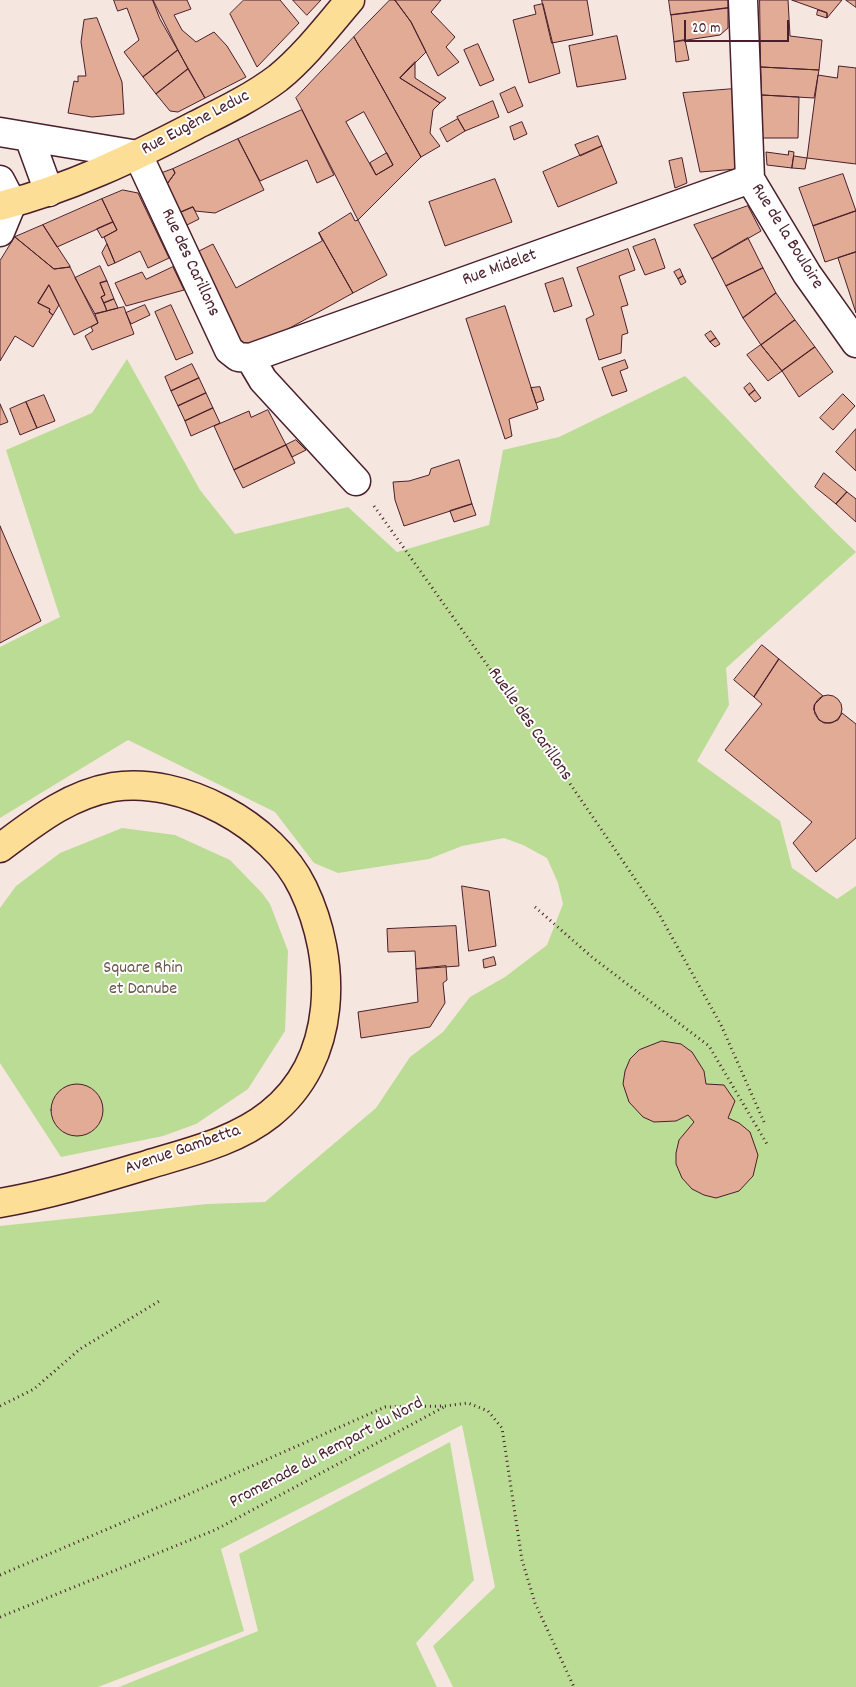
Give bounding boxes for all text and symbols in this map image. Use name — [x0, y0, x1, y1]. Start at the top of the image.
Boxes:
scale bar — [686, 10, 791, 42]
text: 20 m — [692, 18, 720, 40]
street label: Rue Eugène Leduc — [138, 86, 254, 162]
street label: Rue de la Bouloire — [745, 180, 827, 294]
street label: Rue des Carillons — [155, 206, 223, 320]
street label: Rue Midelet — [460, 246, 540, 292]
street label: Ruelle des Carillons — [482, 664, 576, 786]
park label: Square Rhin et Danube — [103, 959, 183, 1002]
street label: Avenue Gambetta — [122, 1121, 244, 1181]
street label: Promenade du Rempart du Nord — [226, 1394, 428, 1514]

